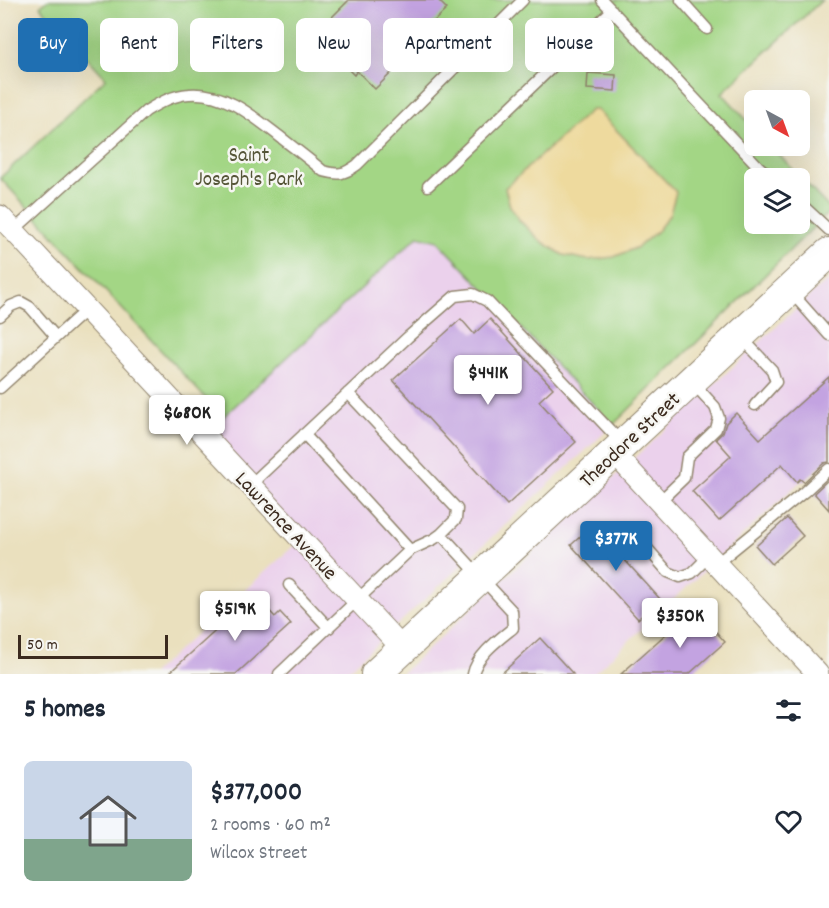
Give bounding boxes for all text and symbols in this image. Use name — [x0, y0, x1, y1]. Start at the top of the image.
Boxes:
chip: Buy — [18, 18, 88, 72]
chip: Rent — [100, 18, 178, 72]
chip: Filters — [190, 18, 284, 72]
chip: New — [296, 18, 371, 72]
chip: Apartment — [383, 18, 513, 72]
chip: House — [525, 18, 614, 72]
north arrow — [744, 90, 810, 156]
map controls — [744, 90, 810, 234]
park label: Saint Joseph's Park — [195, 142, 303, 196]
button: layers — [744, 168, 810, 234]
pin: $441K — [446, 355, 530, 406]
text: $441K — [468, 360, 508, 388]
street label: Theodore Street — [574, 386, 689, 496]
pin: $680K — [145, 395, 229, 446]
text: $680K — [163, 400, 211, 428]
street label: Lawrence Avenue — [227, 466, 343, 588]
pin: $377K — [574, 521, 658, 572]
text: $377K — [594, 526, 638, 554]
pin: $519K — [193, 591, 277, 642]
text: $519K — [214, 596, 256, 624]
pin: $350K — [638, 598, 722, 649]
text: $350K — [656, 603, 704, 631]
scale bar — [18, 632, 168, 660]
text: 50 m — [27, 634, 58, 657]
text: 5 homes — [24, 692, 106, 729]
icon: filters — [772, 694, 805, 727]
text: $377,000 — [210, 775, 302, 812]
icon: home — [72, 785, 144, 857]
icon: heart — [772, 805, 805, 838]
text: 2 rooms · 60 m² — [210, 812, 331, 840]
text: Wilcox Street — [210, 840, 307, 868]

